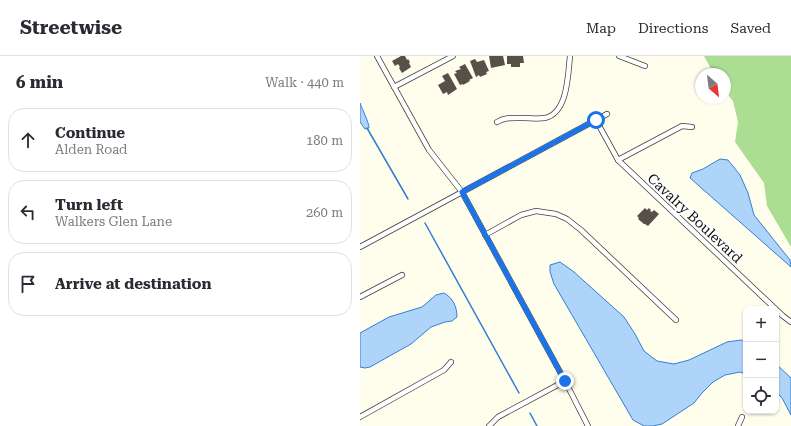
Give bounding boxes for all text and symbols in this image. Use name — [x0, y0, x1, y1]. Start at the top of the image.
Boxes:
text: Streetwise — [20, 16, 122, 39]
text: Map — [586, 20, 616, 36]
text: Directions — [638, 20, 708, 36]
text: Saved — [730, 20, 771, 36]
north arrow — [695, 68, 731, 104]
text: 6 min — [16, 72, 63, 92]
text: Walk · 440 m — [265, 75, 344, 90]
route start — [587, 111, 605, 129]
text: Continue — [55, 124, 125, 142]
icon: ahead — [17, 129, 39, 151]
text: 180 m — [306, 133, 343, 148]
text: Alden Road — [55, 142, 127, 157]
street label: Cavalry Boulevard — [644, 170, 746, 266]
text: Turn left — [55, 196, 123, 214]
icon: left — [17, 201, 39, 223]
text: 260 m — [306, 205, 343, 220]
text: Walkers Glen Lane — [55, 214, 172, 229]
icon: arrive — [17, 273, 39, 295]
text: Arrive at destination — [55, 275, 211, 293]
map controls — [743, 306, 779, 414]
button: + — [743, 306, 779, 342]
button: − — [743, 342, 779, 378]
route end — [556, 372, 574, 390]
button: locate — [743, 378, 779, 414]

